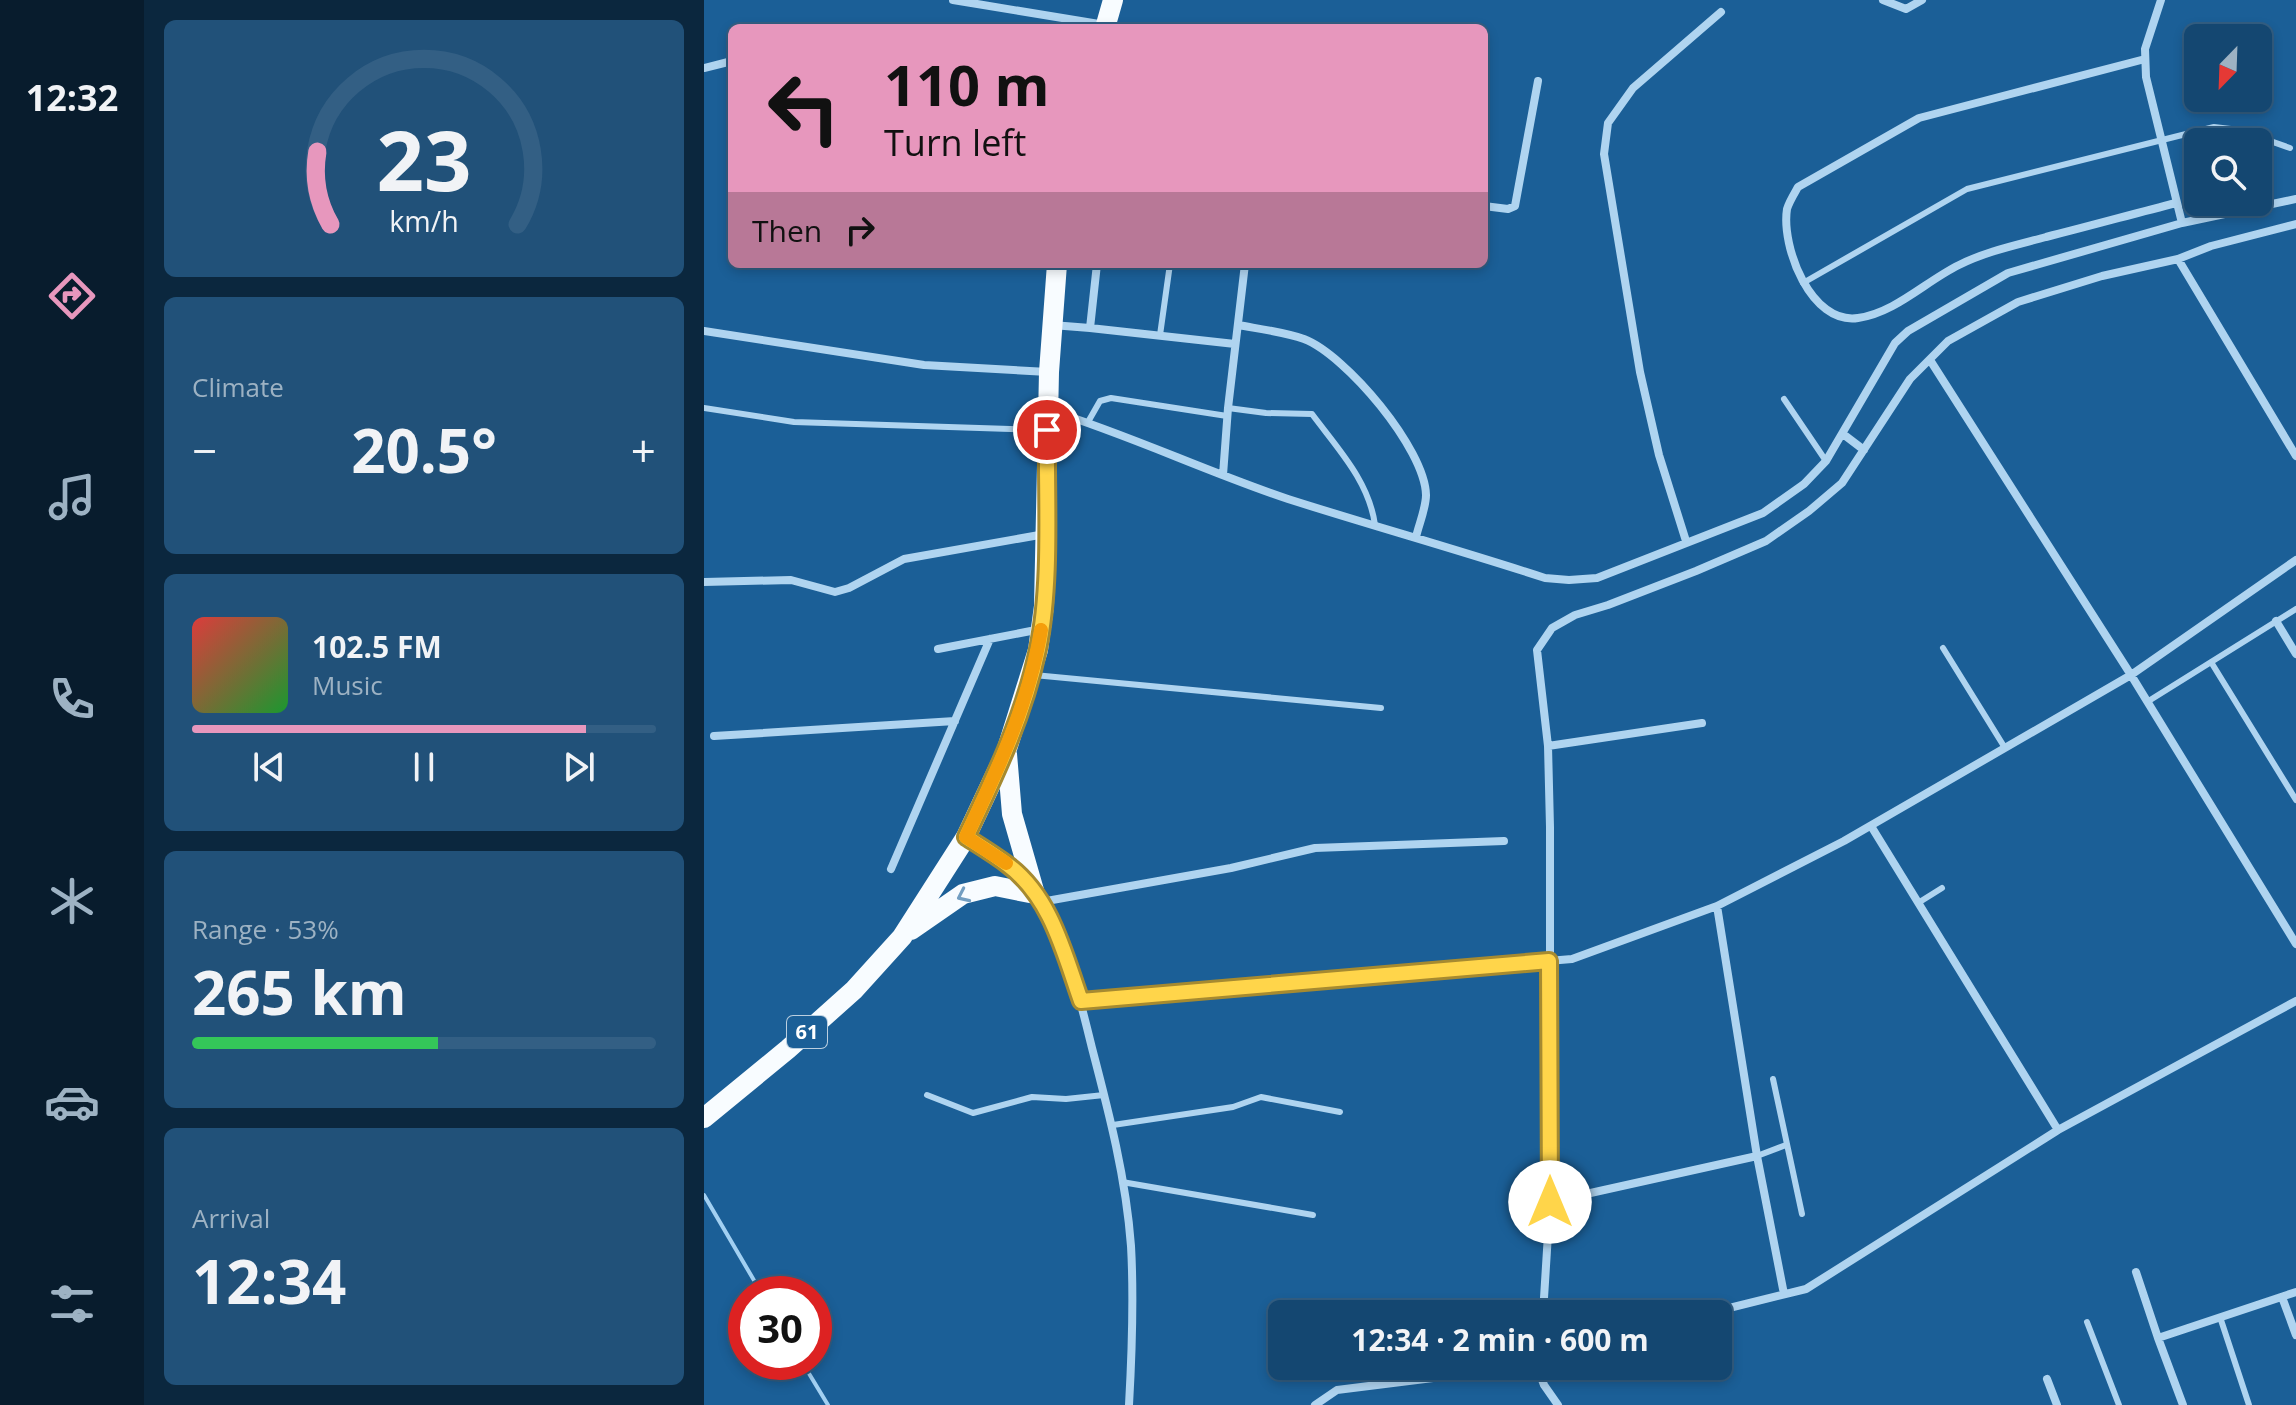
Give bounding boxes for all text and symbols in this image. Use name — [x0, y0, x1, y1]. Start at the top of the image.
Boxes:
north arrow — [2184, 24, 2272, 112]
map controls — [2184, 24, 2272, 216]
text: 110 m — [884, 46, 1050, 122]
icon: left — [752, 56, 856, 160]
text: 12:32 — [26, 73, 118, 122]
text: 23 — [376, 101, 472, 214]
text: Turn left — [884, 118, 1026, 167]
button: search — [2184, 128, 2272, 216]
text: km/h — [389, 201, 459, 240]
icon: right — [838, 208, 882, 252]
text: Then — [752, 210, 822, 251]
icon: directions — [44, 268, 100, 324]
text: Climate — [192, 369, 284, 405]
pin — [1013, 396, 1081, 464]
icon: arrive — [1025, 408, 1069, 452]
text: 20.5° — [351, 409, 497, 491]
text: − — [192, 420, 217, 480]
text: + — [631, 420, 656, 480]
icon: music — [44, 469, 100, 525]
text: 102.5 FM — [312, 626, 442, 667]
text: Music — [312, 667, 383, 703]
icon: phone — [44, 671, 100, 727]
icon: previous — [247, 745, 291, 789]
icon: pause — [402, 745, 446, 789]
icon: next — [557, 745, 601, 789]
icon: climate — [44, 873, 100, 929]
one-way arrow — [957, 887, 972, 903]
text: Range · 53% — [192, 911, 339, 947]
text: 265 km — [192, 951, 407, 1033]
road number: 61 — [787, 1016, 827, 1048]
icon: car — [44, 1074, 100, 1130]
position arrow — [1508, 1160, 1592, 1244]
text: Arrival — [192, 1200, 270, 1236]
text: 12:34 — [192, 1240, 346, 1322]
icon: filters — [44, 1276, 100, 1332]
speed limit sign: 30 — [728, 1276, 832, 1380]
text: 12:34 · 2 min · 600 m — [1351, 1319, 1649, 1360]

